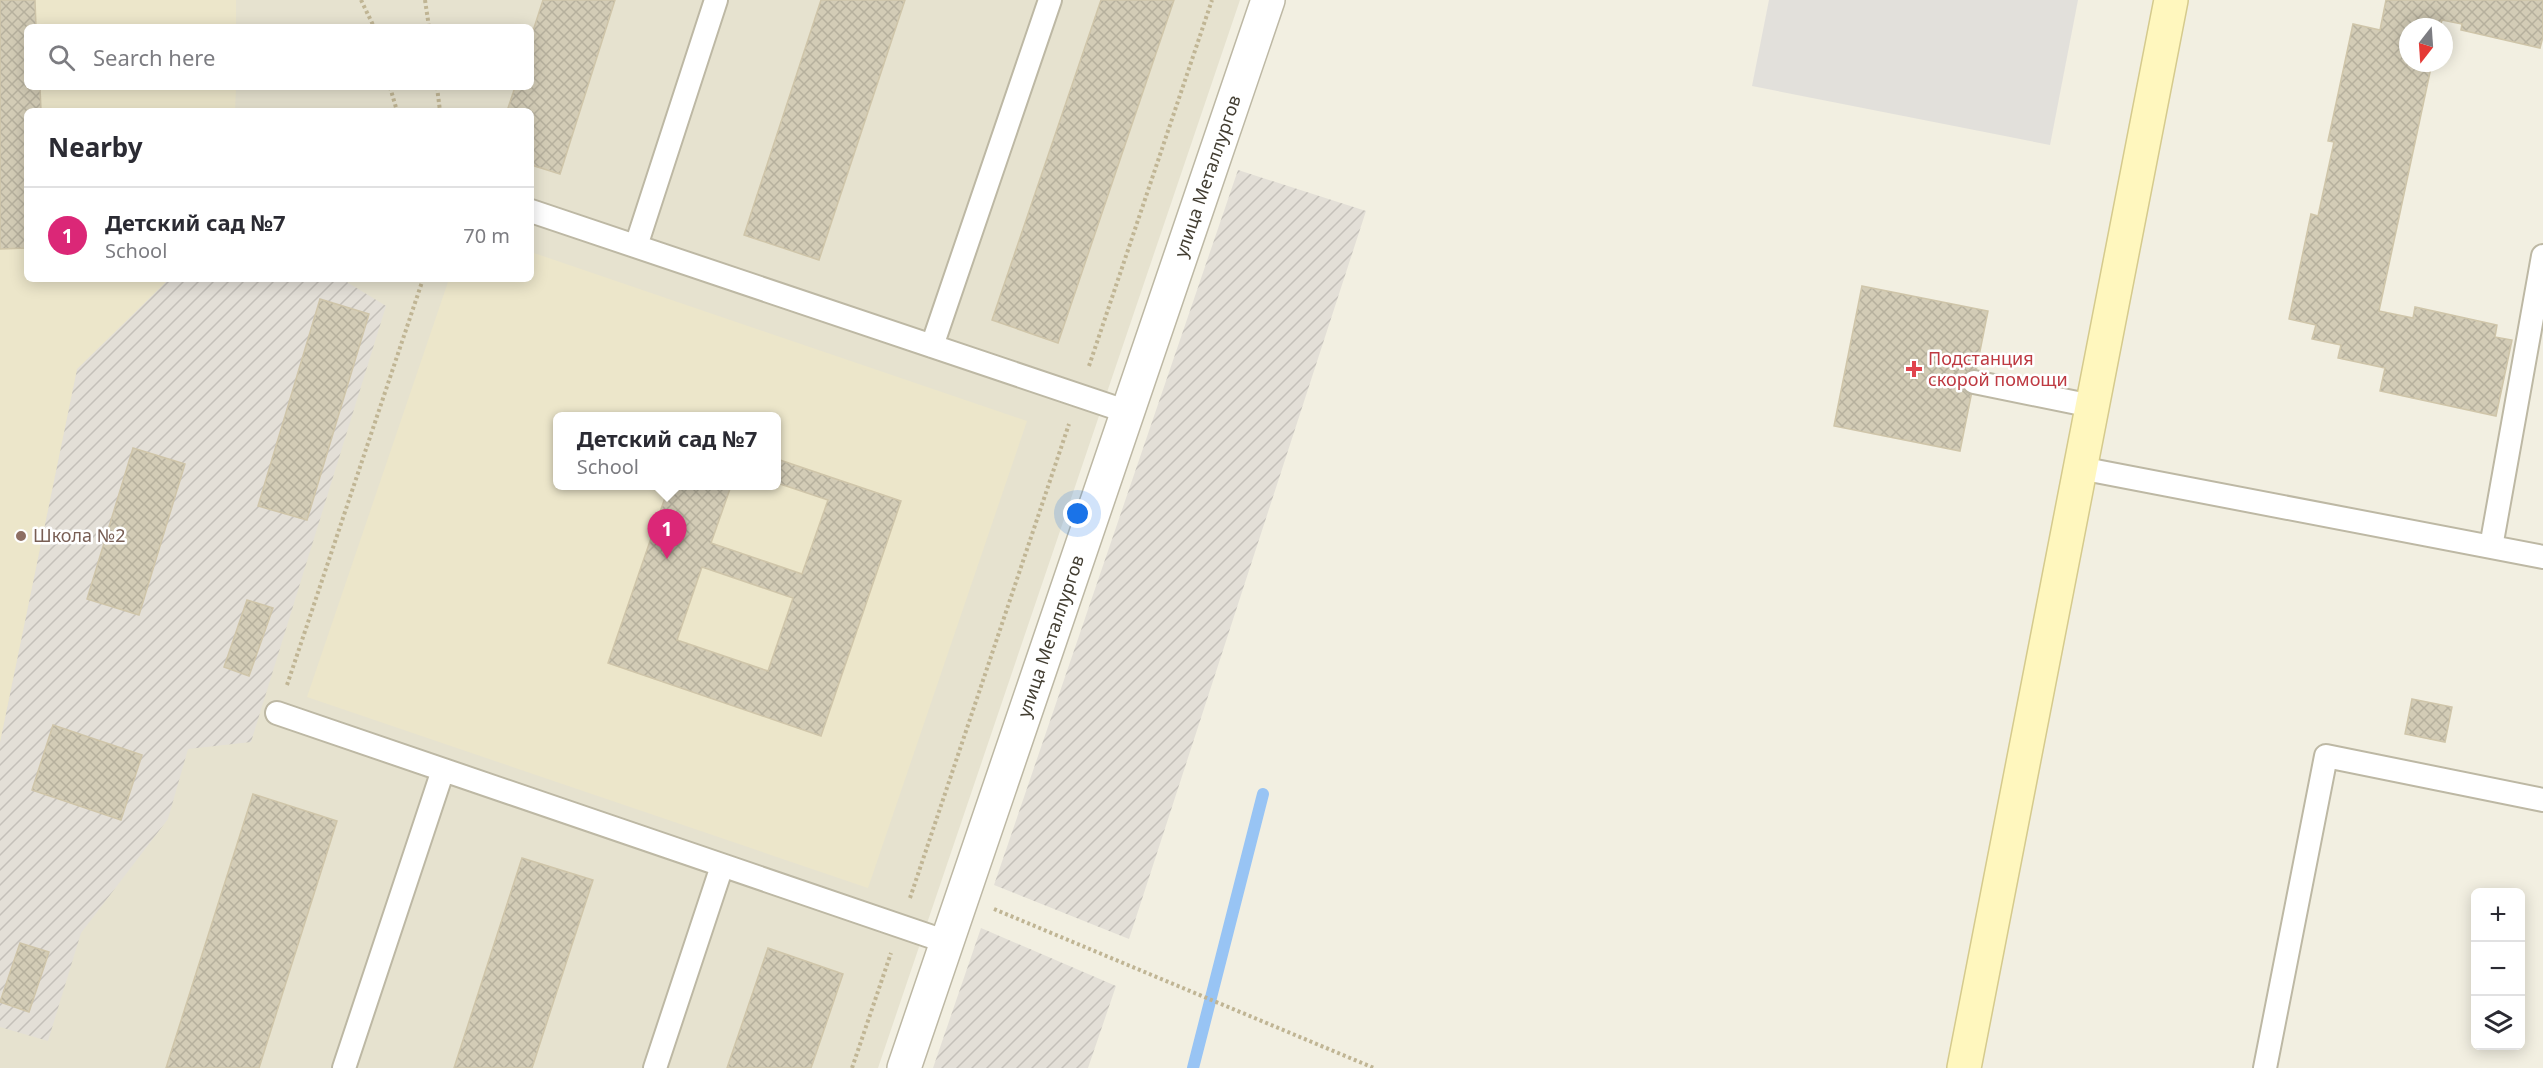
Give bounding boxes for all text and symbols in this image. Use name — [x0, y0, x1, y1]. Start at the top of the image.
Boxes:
north arrow — [2399, 18, 2453, 72]
search box — [24, 24, 534, 90]
icon: search — [45, 41, 78, 74]
text: Search here — [93, 42, 215, 72]
street label: улица Металлургов — [1168, 92, 1246, 260]
text: Nearby — [48, 129, 143, 165]
text: Детский сад №7 — [105, 207, 286, 237]
text: 1 — [62, 222, 73, 249]
text: 70 m — [463, 222, 510, 249]
text: School — [105, 237, 167, 264]
place label: Подстанция скорой помощи — [1928, 346, 2068, 391]
marker: Подстанция скорой помощи — [1905, 360, 1923, 378]
popup — [553, 412, 781, 490]
text: Детский сад №7 — [577, 423, 757, 453]
text: School — [577, 453, 639, 480]
your location — [1063, 499, 1092, 528]
pin: 1 — [648, 510, 686, 559]
place label: Школа №2 — [33, 523, 125, 547]
marker: Школа №2 — [14, 529, 28, 543]
street label: улица Металлургов — [1011, 552, 1089, 720]
map controls — [2471, 888, 2525, 1050]
button: + — [2471, 888, 2525, 942]
button: − — [2471, 942, 2525, 996]
button: layers — [2471, 996, 2525, 1050]

